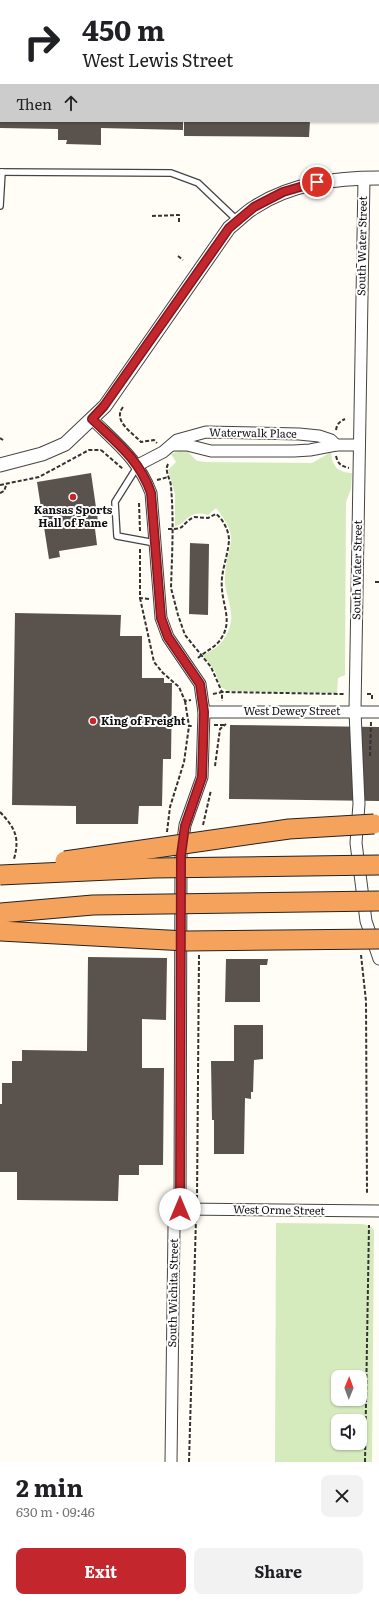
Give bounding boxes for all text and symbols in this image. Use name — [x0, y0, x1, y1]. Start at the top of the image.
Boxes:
text: 450 m — [82, 8, 165, 50]
icon: right — [16, 16, 68, 68]
text: West Lewis Street — [82, 46, 233, 73]
text: Then — [16, 92, 52, 115]
icon: ahead — [60, 92, 82, 114]
pin — [300, 165, 334, 199]
icon: arrive — [306, 171, 328, 193]
street label: South Water Street — [352, 195, 370, 296]
street label: Waterwalk Place — [209, 423, 297, 441]
marker: Kansas Sports Hall of Fame — [68, 492, 78, 502]
place label: Kansas Sports Hall of Fame — [34, 501, 113, 530]
street label: South Water Street — [347, 519, 365, 620]
street label: West Dewey Street — [244, 702, 341, 718]
place label: King of Freight — [101, 712, 186, 728]
marker: King of Freight — [88, 716, 98, 726]
position arrow — [159, 1188, 201, 1230]
street label: West Orme Street — [233, 1200, 326, 1218]
street label: South Wichita Street — [163, 1238, 181, 1348]
north arrow — [331, 1370, 367, 1406]
map controls — [331, 1370, 367, 1450]
button: sound — [331, 1414, 367, 1450]
text: 2 min — [16, 1469, 83, 1504]
button: close — [321, 1475, 363, 1517]
text: 630 m · 09:46 — [16, 1502, 95, 1521]
button: Exit — [16, 1548, 186, 1594]
button: Share — [194, 1548, 363, 1594]

